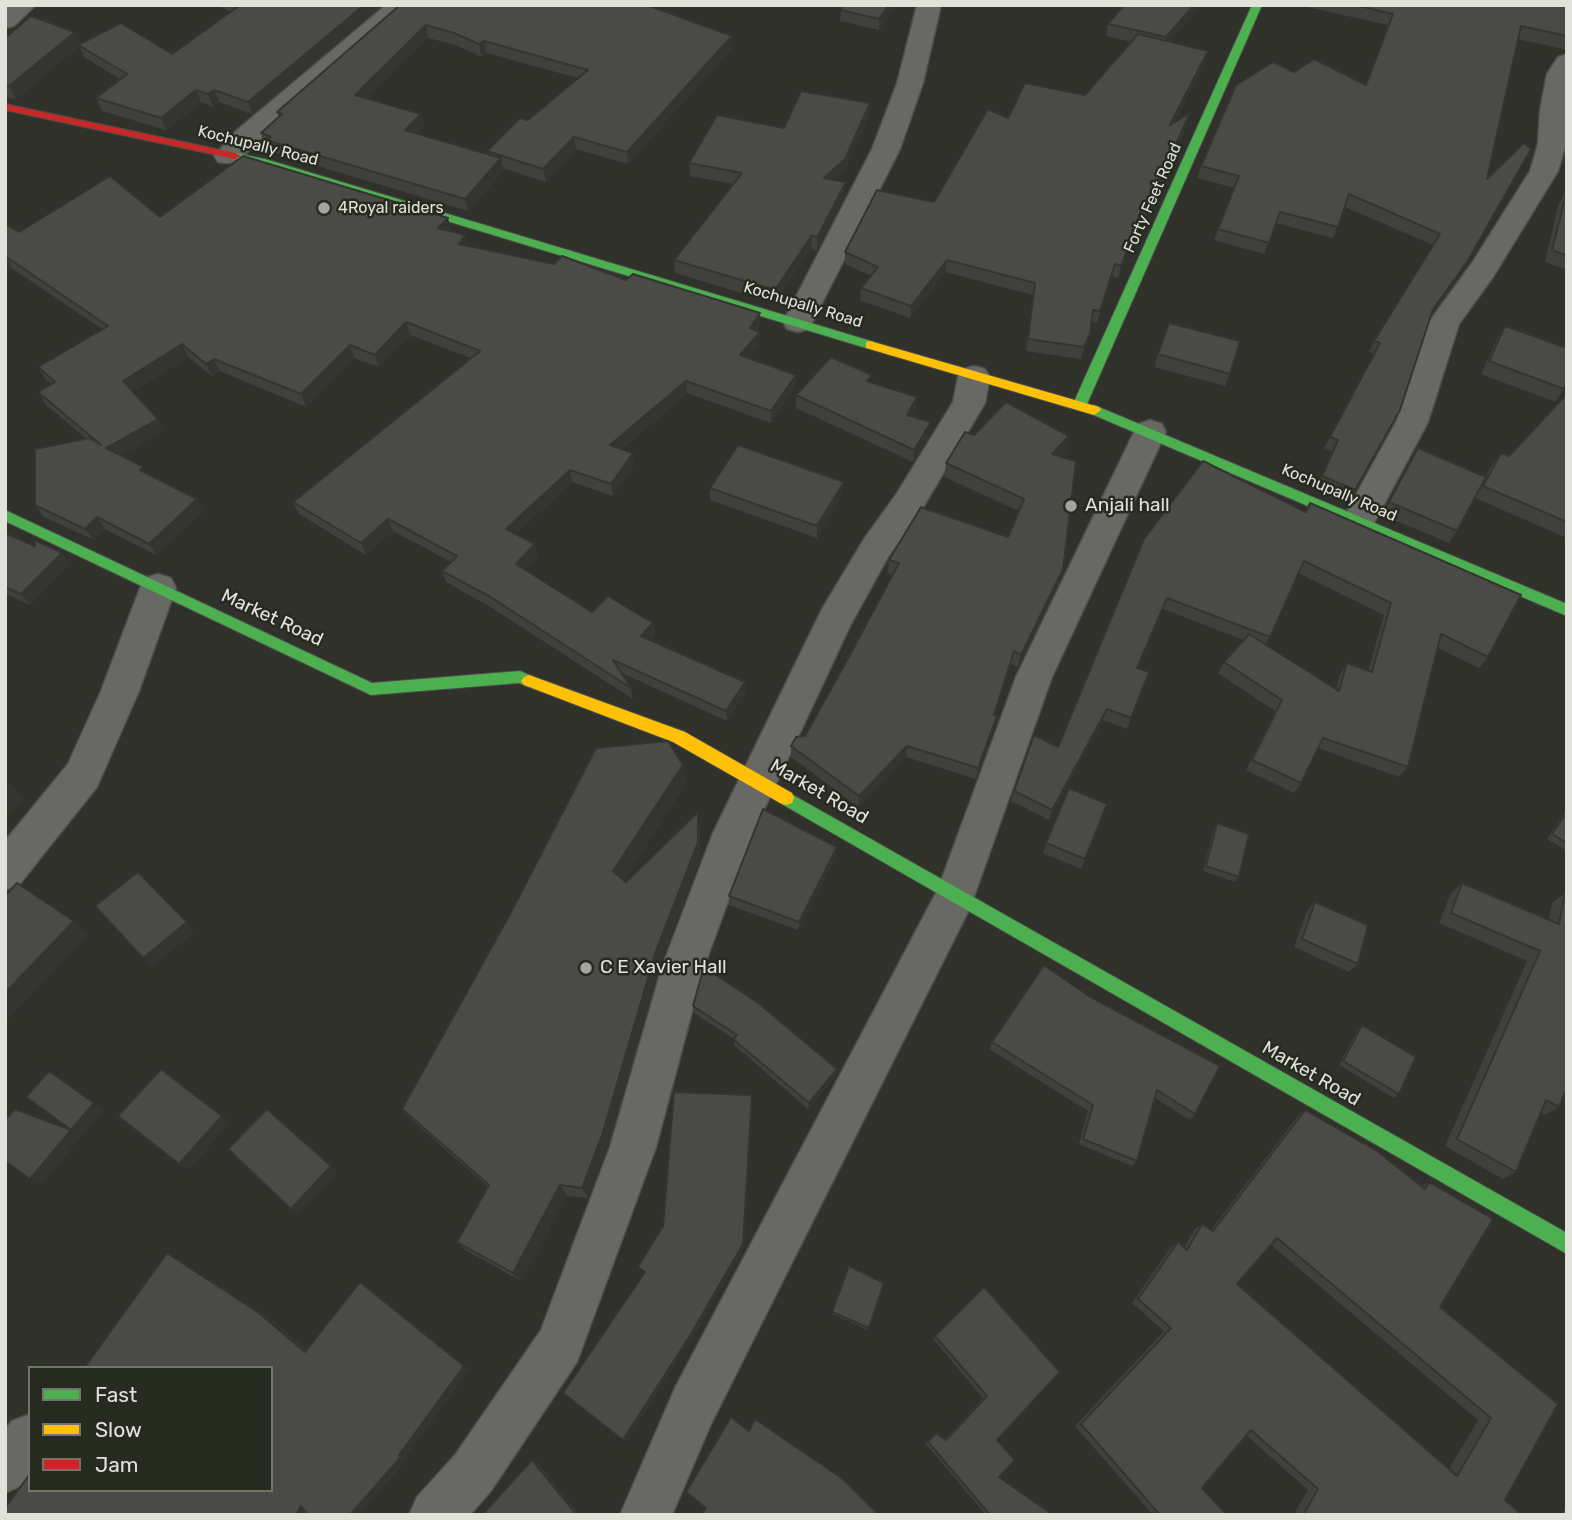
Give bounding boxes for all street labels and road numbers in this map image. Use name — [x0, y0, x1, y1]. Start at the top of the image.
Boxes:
street label: Kochupally Road — [196, 122, 320, 170]
street label: Forty Feet Road — [1120, 140, 1186, 256]
street label: Kochupally Road — [741, 278, 865, 332]
street label: Kochupally Road — [1278, 460, 1400, 526]
street label: Market Road — [217, 584, 327, 652]
street label: Market Road — [766, 755, 872, 829]
street label: Market Road — [1258, 1037, 1364, 1111]

